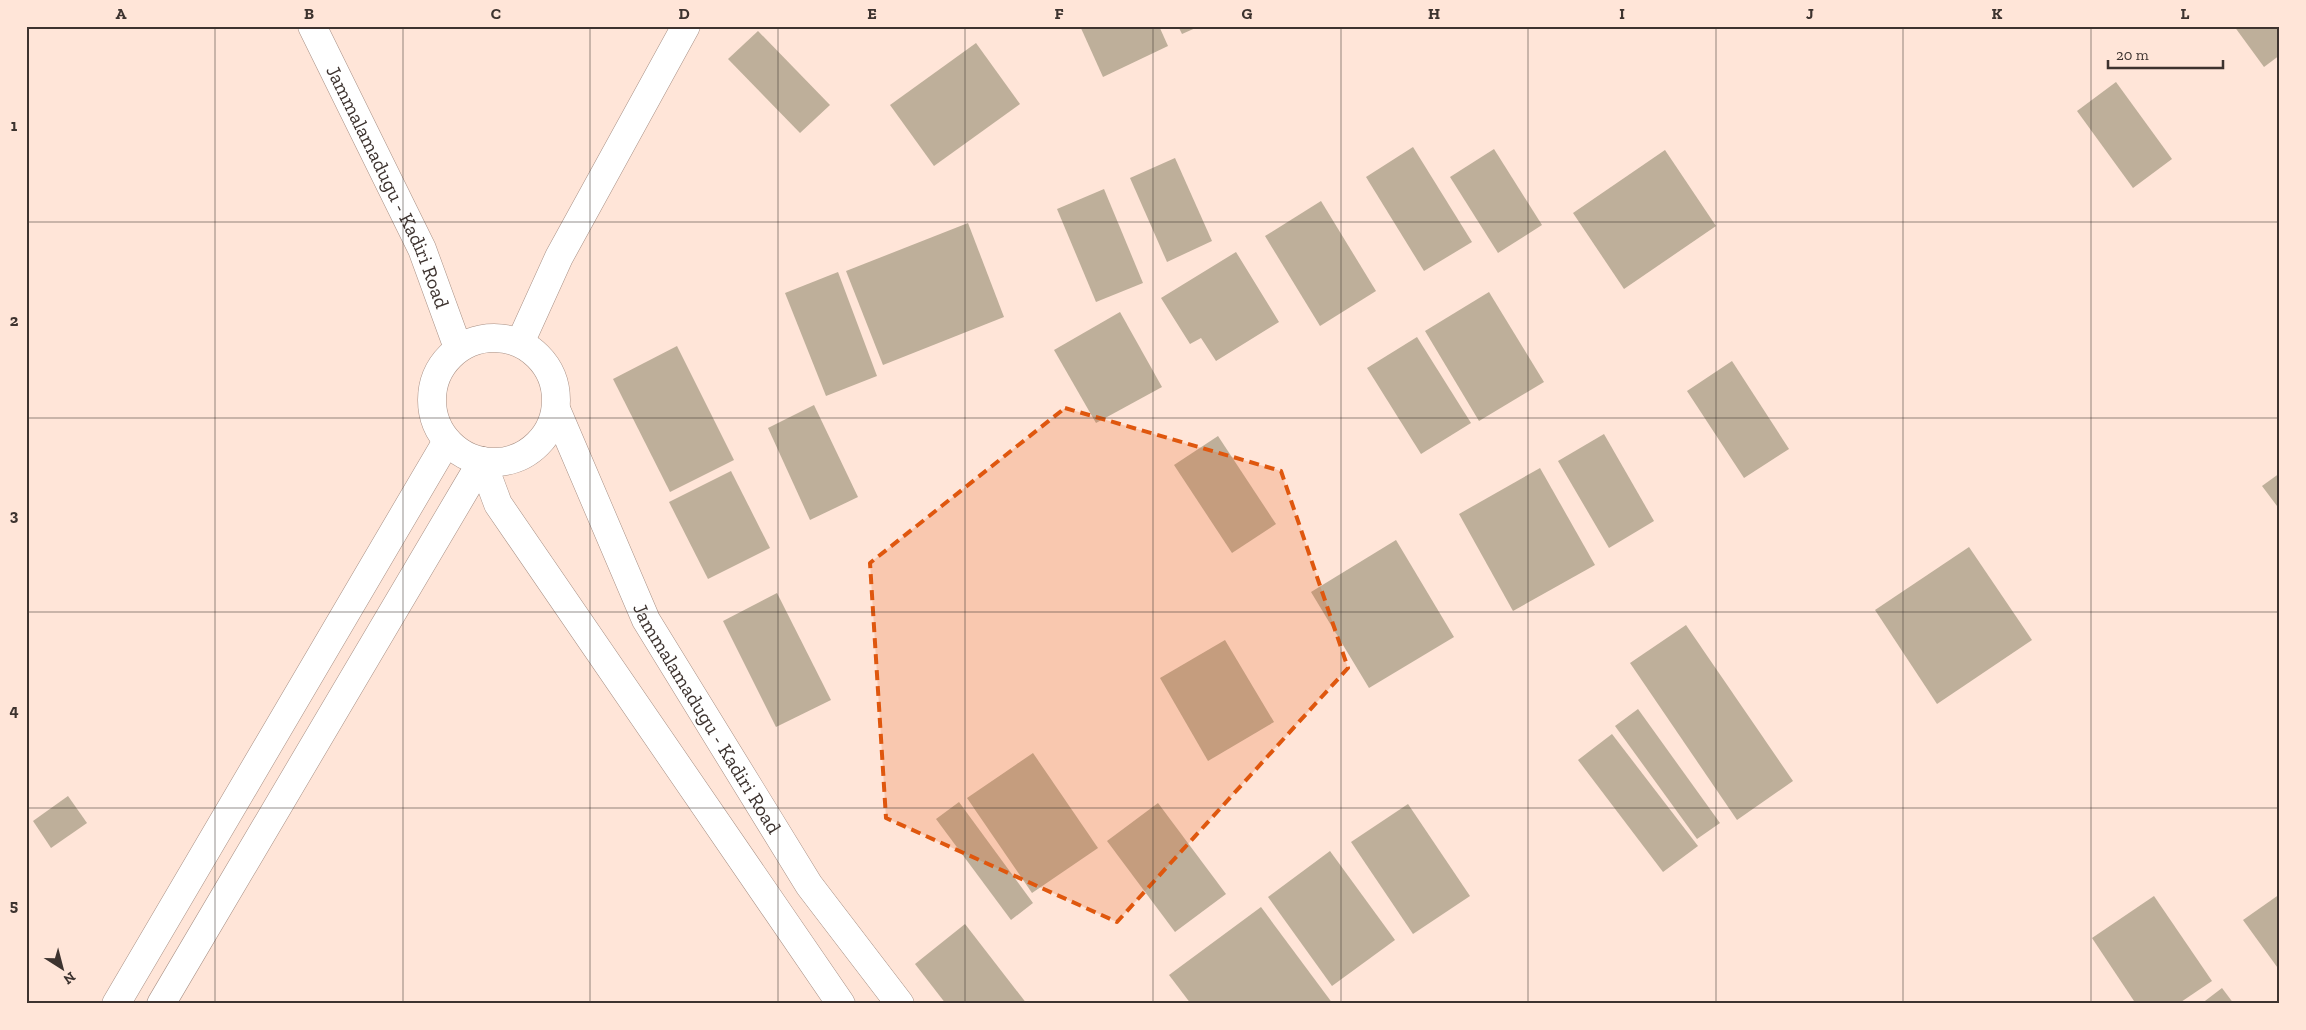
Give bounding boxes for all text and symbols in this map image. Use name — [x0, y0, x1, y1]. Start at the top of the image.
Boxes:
text: A — [116, 4, 127, 23]
text: B — [304, 4, 314, 23]
text: C — [491, 4, 501, 23]
text: D — [678, 4, 690, 23]
text: E — [867, 4, 877, 23]
text: F — [1054, 4, 1064, 23]
text: G — [1242, 4, 1253, 23]
text: H — [1428, 4, 1440, 23]
text: I — [1619, 4, 1625, 23]
text: J — [1806, 4, 1814, 23]
text: K — [1992, 4, 2003, 23]
text: L — [2181, 4, 2190, 23]
scale bar — [2108, 38, 2224, 70]
text: 20 m — [2116, 46, 2149, 64]
street label: Jammalamadugu - Kadiri Road — [321, 61, 455, 312]
text: 1 — [11, 116, 18, 135]
text: 2 — [10, 311, 19, 330]
text: 3 — [10, 506, 19, 525]
street label: Jammalamadugu - Kadiri Road — [628, 599, 786, 838]
text: 4 — [9, 701, 19, 720]
text: 5 — [10, 896, 18, 915]
north arrow — [38, 942, 88, 992]
text: N — [60, 968, 79, 988]

